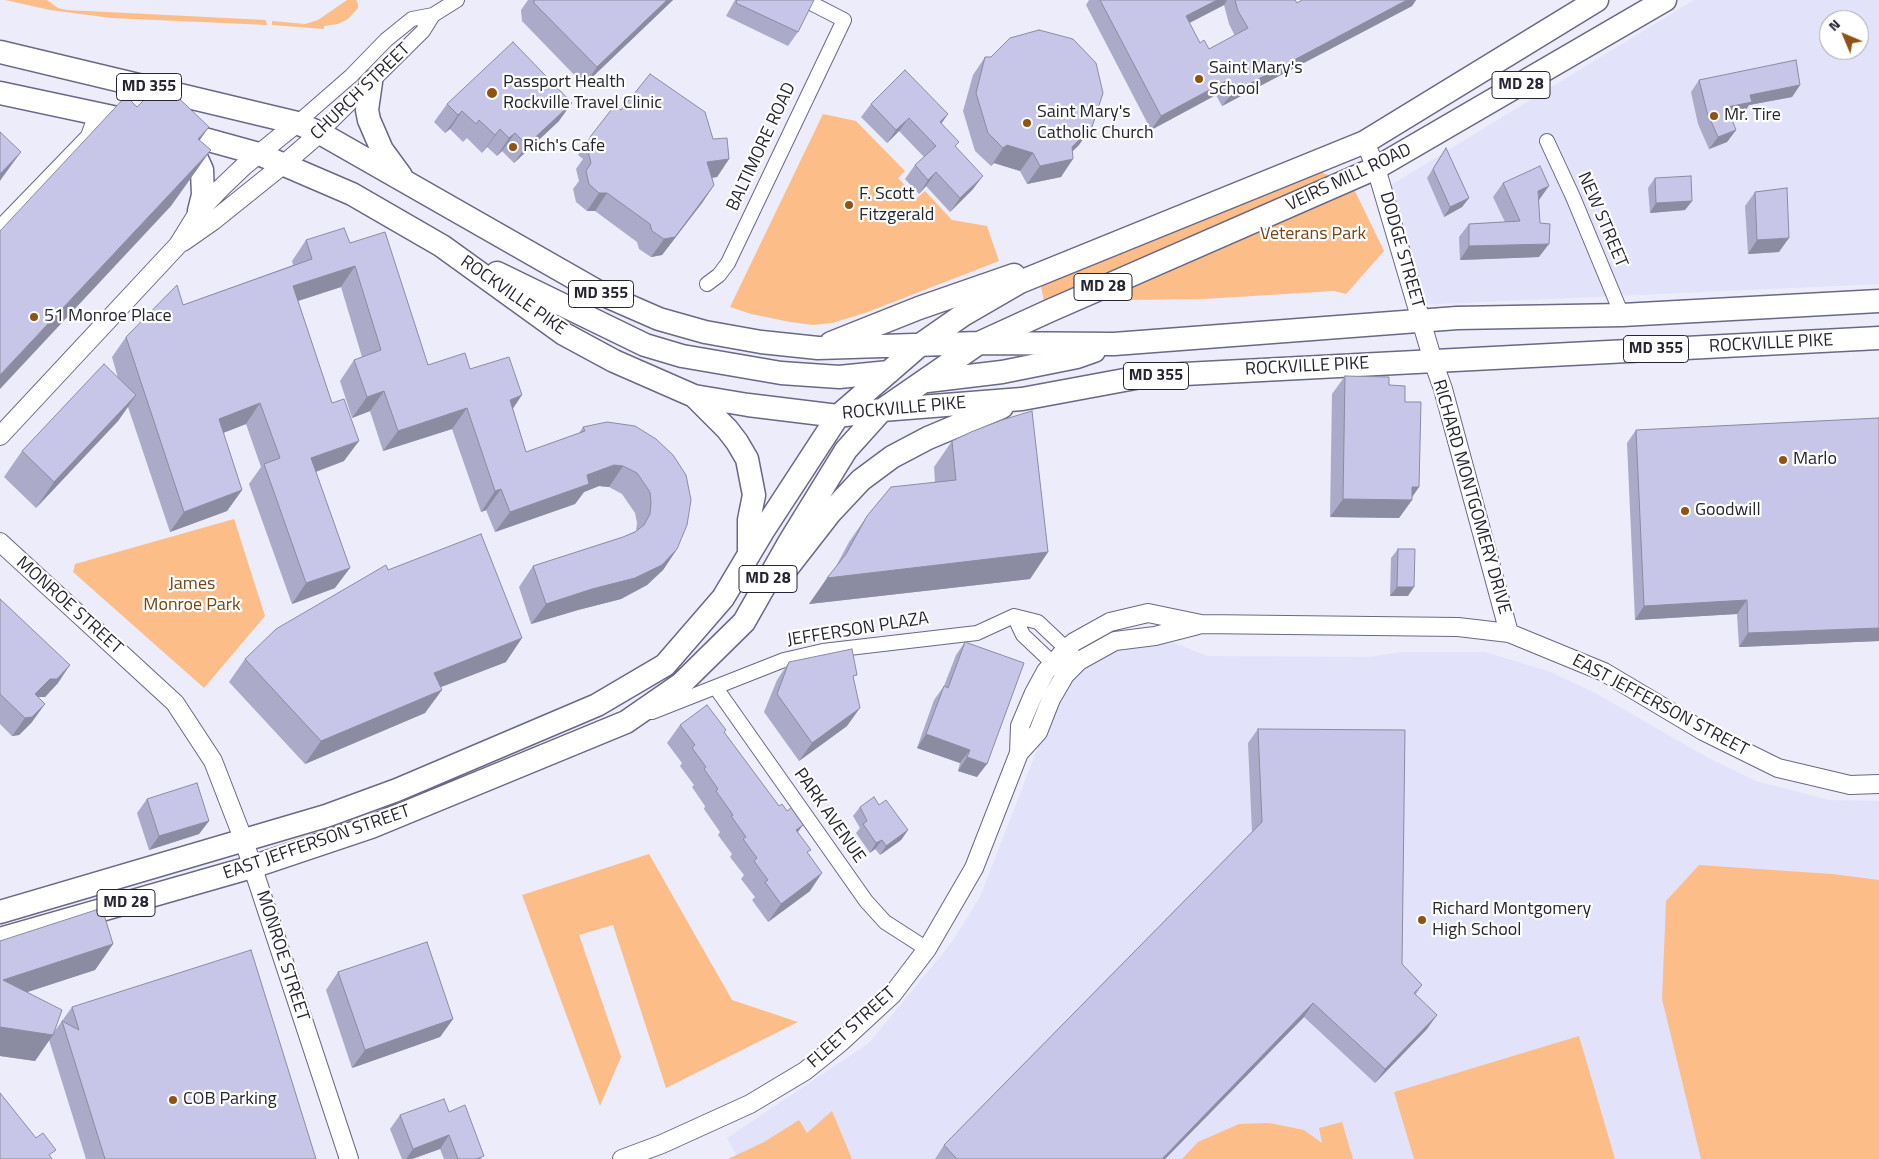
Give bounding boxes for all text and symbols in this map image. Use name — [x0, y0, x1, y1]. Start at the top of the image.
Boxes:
north arrow — [1819, 10, 1869, 60]
text: N — [1823, 14, 1845, 36]
street label: CHURCH STREET — [307, 39, 415, 145]
place label: Saint Mary's School — [1209, 58, 1303, 100]
place label: Passport Health Rockville Travel Clinic — [503, 72, 662, 115]
road number: MD 28 — [1492, 72, 1550, 98]
marker: Saint Mary's School — [1193, 73, 1205, 85]
road number: MD 355 — [116, 74, 182, 100]
street label: BALTIMORE ROAD — [723, 79, 801, 215]
marker: Passport Health Rockville Travel Clinic — [485, 86, 499, 100]
place label: Saint Mary's Catholic Church — [1037, 102, 1154, 144]
place label: Mr. Tire — [1724, 105, 1781, 127]
marker: Mr. Tire — [1708, 110, 1720, 122]
marker: Saint Mary's Catholic Church — [1021, 117, 1033, 129]
place label: Rich's Cafe — [523, 136, 605, 158]
street label: VEIRS MILL ROAD — [1283, 140, 1415, 216]
marker: Rich's Cafe — [507, 141, 519, 153]
street label: NEW STREET — [1572, 169, 1632, 271]
place label: F. Scott Fitzgerald — [859, 184, 934, 226]
street label: DODGE STREET — [1374, 189, 1428, 311]
marker: F. Scott Fitzgerald — [843, 199, 855, 211]
park label: Veterans Park — [1260, 224, 1366, 246]
street label: ROCKVILLE PIKE — [456, 251, 570, 341]
road number: MD 28 — [1074, 274, 1132, 300]
road number: MD 355 — [568, 280, 634, 308]
place label: 51 Monroe Place — [44, 306, 172, 328]
marker: 51 Monroe Place — [28, 311, 40, 323]
street label: ROCKVILLE PIKE — [1708, 330, 1834, 358]
road number: MD 355 — [1624, 336, 1688, 362]
street label: ROCKVILLE PIKE — [1244, 353, 1370, 381]
road number: MD 355 — [1124, 362, 1188, 390]
street label: RICHARD MONTGOMERY DRIVE — [1427, 377, 1515, 617]
street label: ROCKVILLE PIKE — [841, 393, 967, 425]
place label: Marlo — [1793, 449, 1837, 471]
marker: Marlo — [1777, 454, 1789, 466]
place label: Goodwill — [1695, 500, 1761, 522]
marker: Goodwill — [1679, 505, 1691, 517]
street label: MONROE STREET — [11, 553, 127, 659]
road number: MD 28 — [739, 566, 797, 592]
park label: James Monroe Park — [143, 574, 241, 616]
street label: JEFFERSON PLAZA — [786, 608, 930, 652]
street label: EAST JEFFERSON STREET — [1568, 650, 1752, 762]
street label: PARK AVENUE — [788, 765, 870, 867]
street label: EAST JEFFERSON STREET — [221, 801, 413, 885]
street label: MONROE STREET — [251, 888, 313, 1024]
road number: MD 28 — [97, 890, 155, 916]
place label: Richard Montgomery High School — [1432, 899, 1591, 942]
marker: Richard Montgomery High School — [1416, 914, 1428, 926]
street label: FLEET STREET — [803, 983, 901, 1073]
place label: COB Parking — [183, 1089, 277, 1111]
marker: COB Parking — [167, 1094, 179, 1106]

